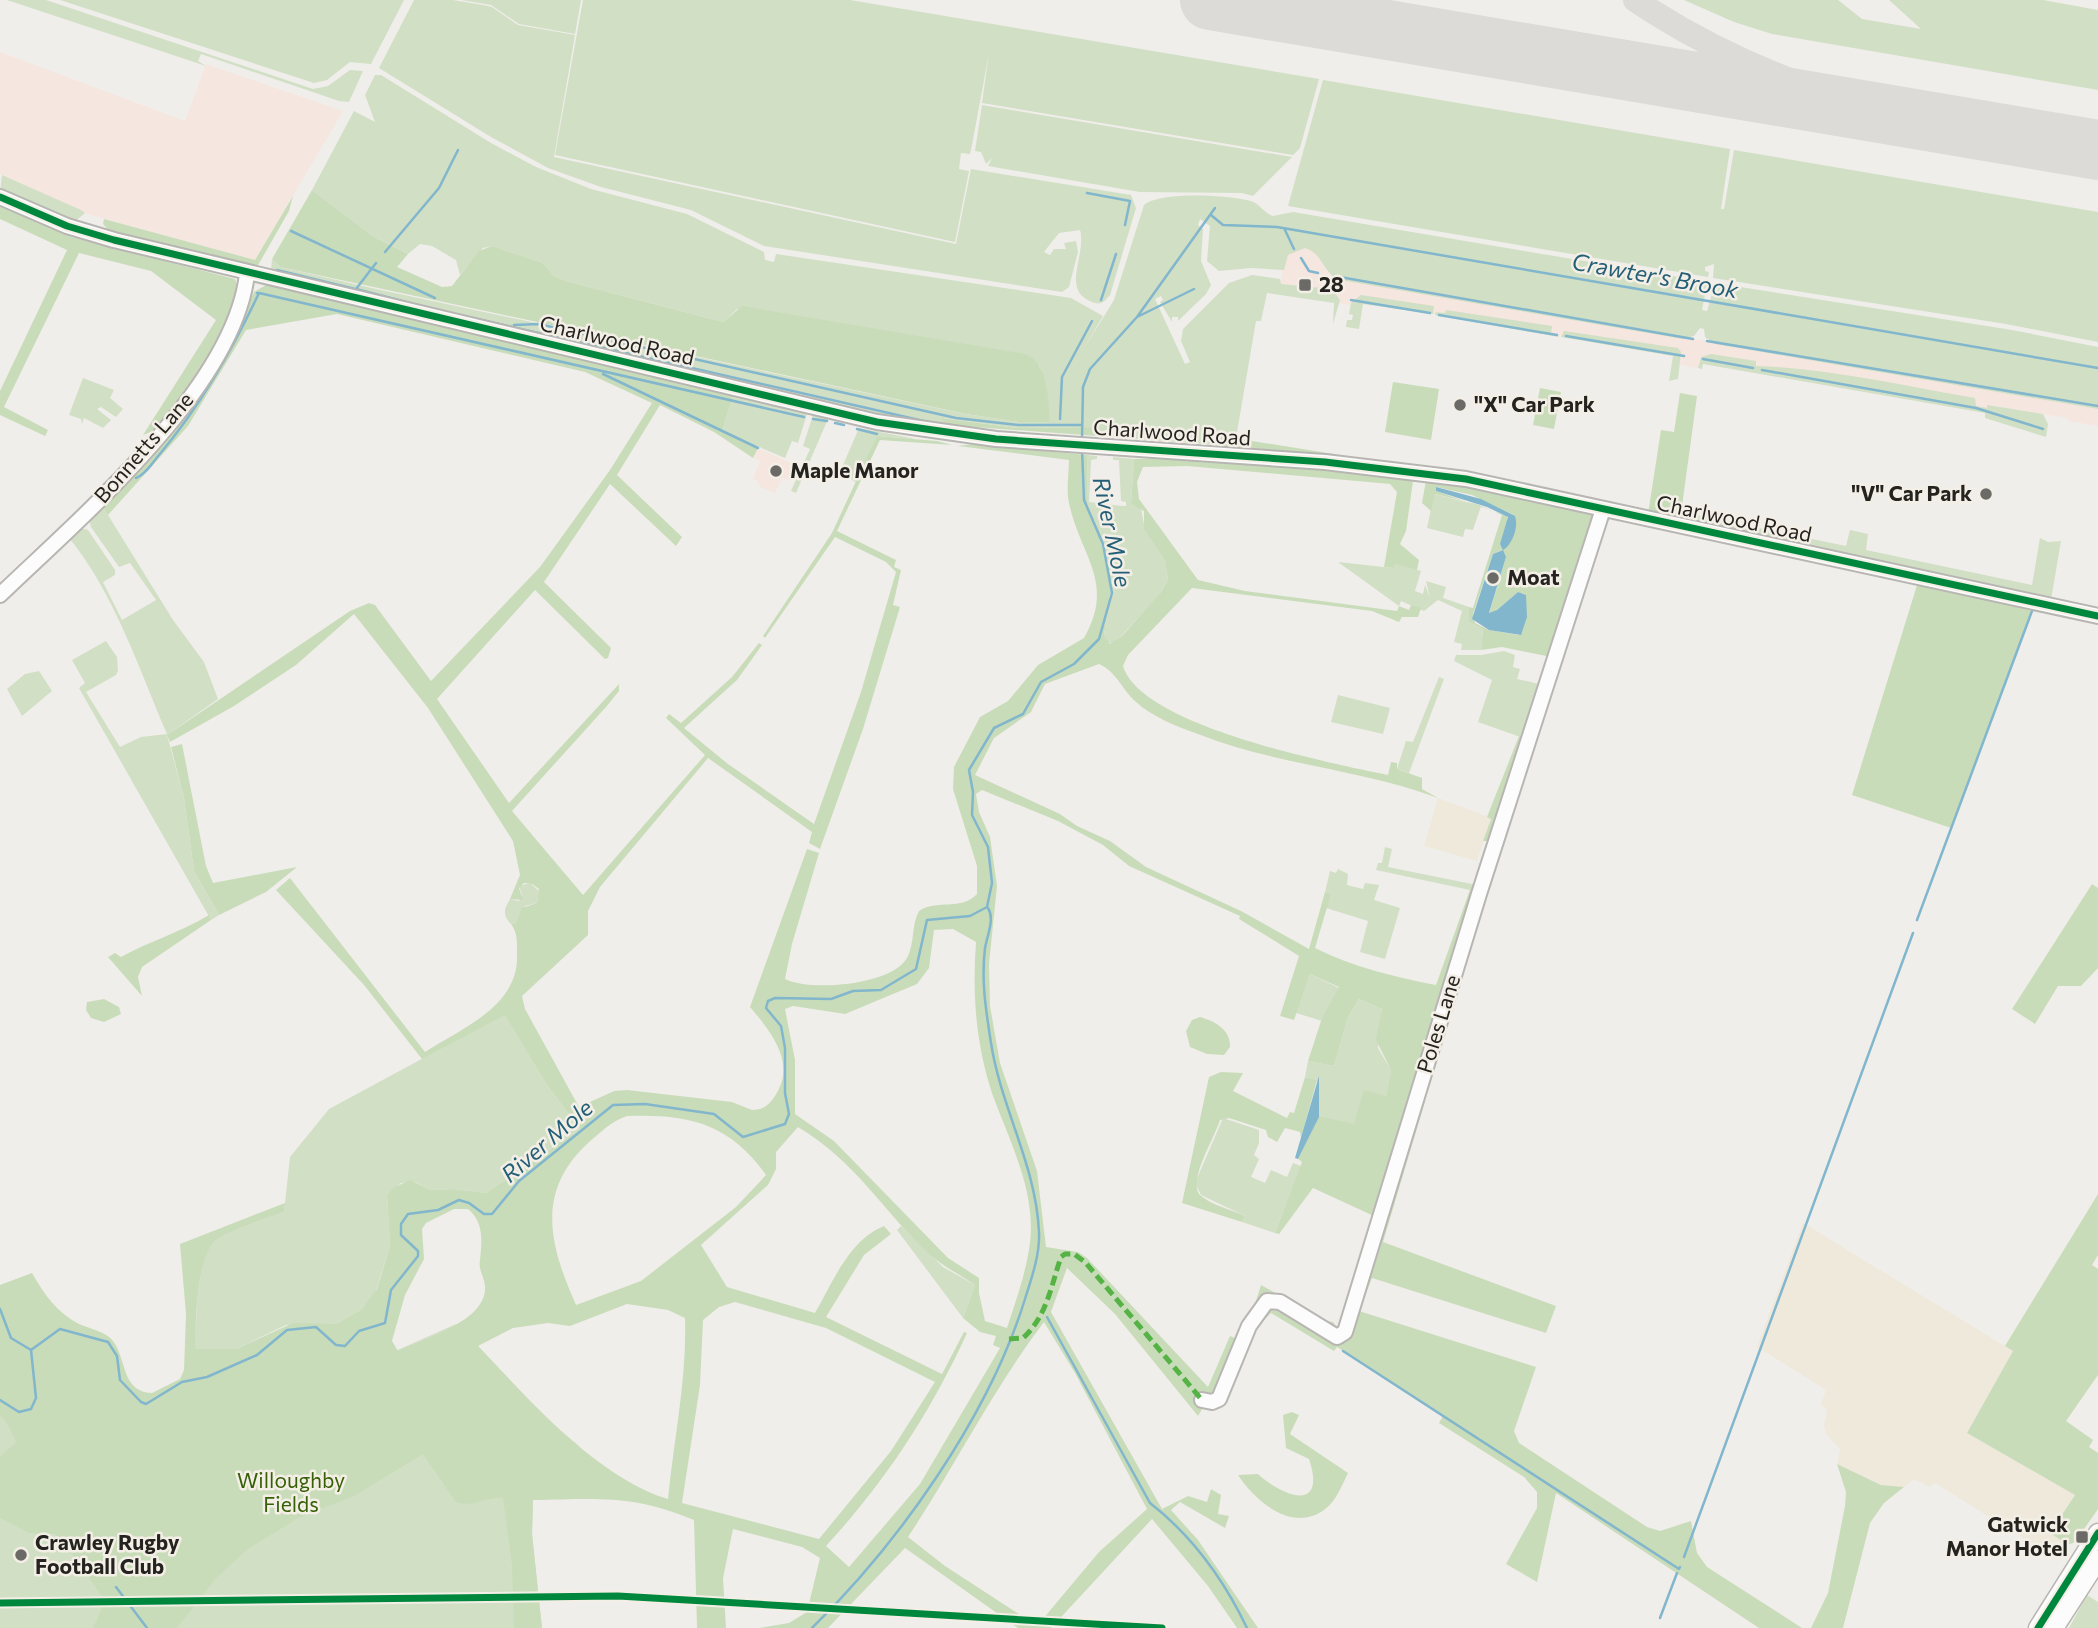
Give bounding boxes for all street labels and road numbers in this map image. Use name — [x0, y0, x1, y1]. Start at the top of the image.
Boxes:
street label: Charlwood Road — [538, 310, 697, 369]
street label: Bonnetts Lane — [88, 387, 198, 507]
street label: Charlwood Road — [1092, 414, 1252, 449]
street label: Charlwood Road — [1655, 489, 1814, 546]
street label: Poles Lane — [1411, 971, 1464, 1076]

